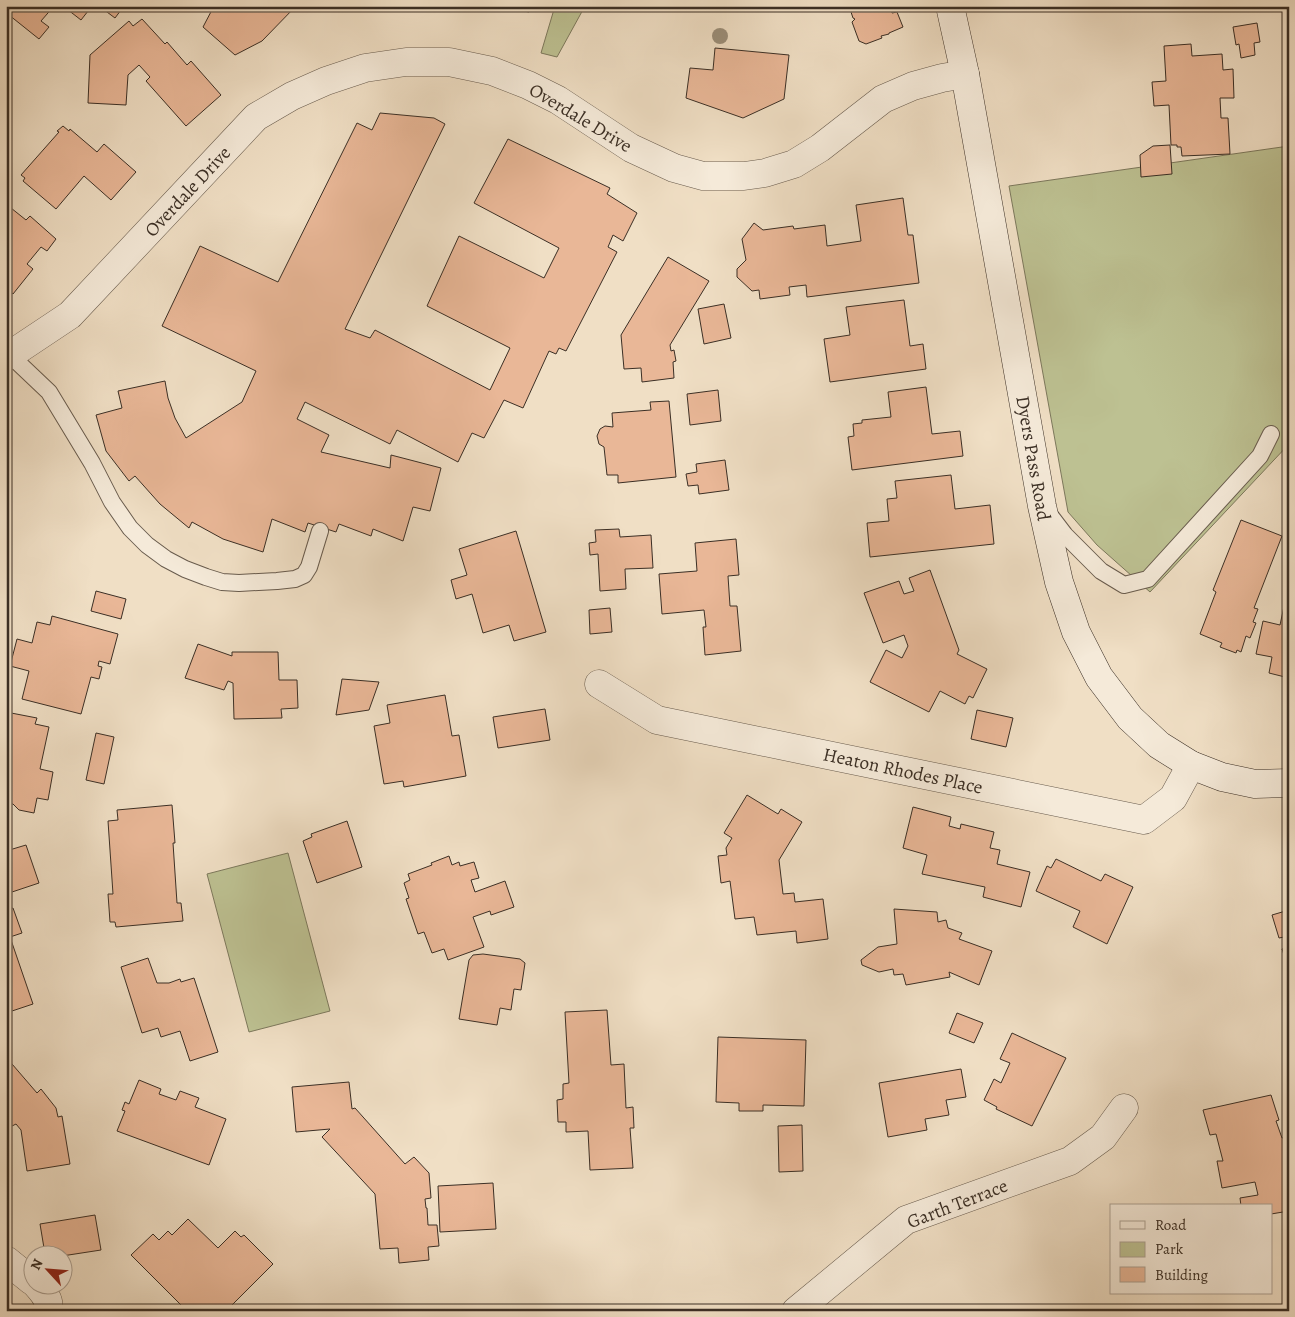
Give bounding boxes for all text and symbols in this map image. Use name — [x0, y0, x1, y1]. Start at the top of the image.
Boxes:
street label: Overdale Drive — [524, 77, 637, 159]
street label: Overdale Drive — [139, 141, 237, 243]
street label: Dyers Pass Road — [1009, 394, 1057, 523]
street label: Heaton Rhodes Place — [821, 741, 985, 801]
street label: Garth Terrace — [903, 1173, 1012, 1235]
legend — [1110, 1204, 1272, 1294]
text: Road — [1155, 1215, 1187, 1235]
text: Park — [1155, 1239, 1184, 1259]
north arrow — [22, 1244, 72, 1294]
text: N — [26, 1256, 48, 1273]
text: Building — [1155, 1265, 1208, 1285]

